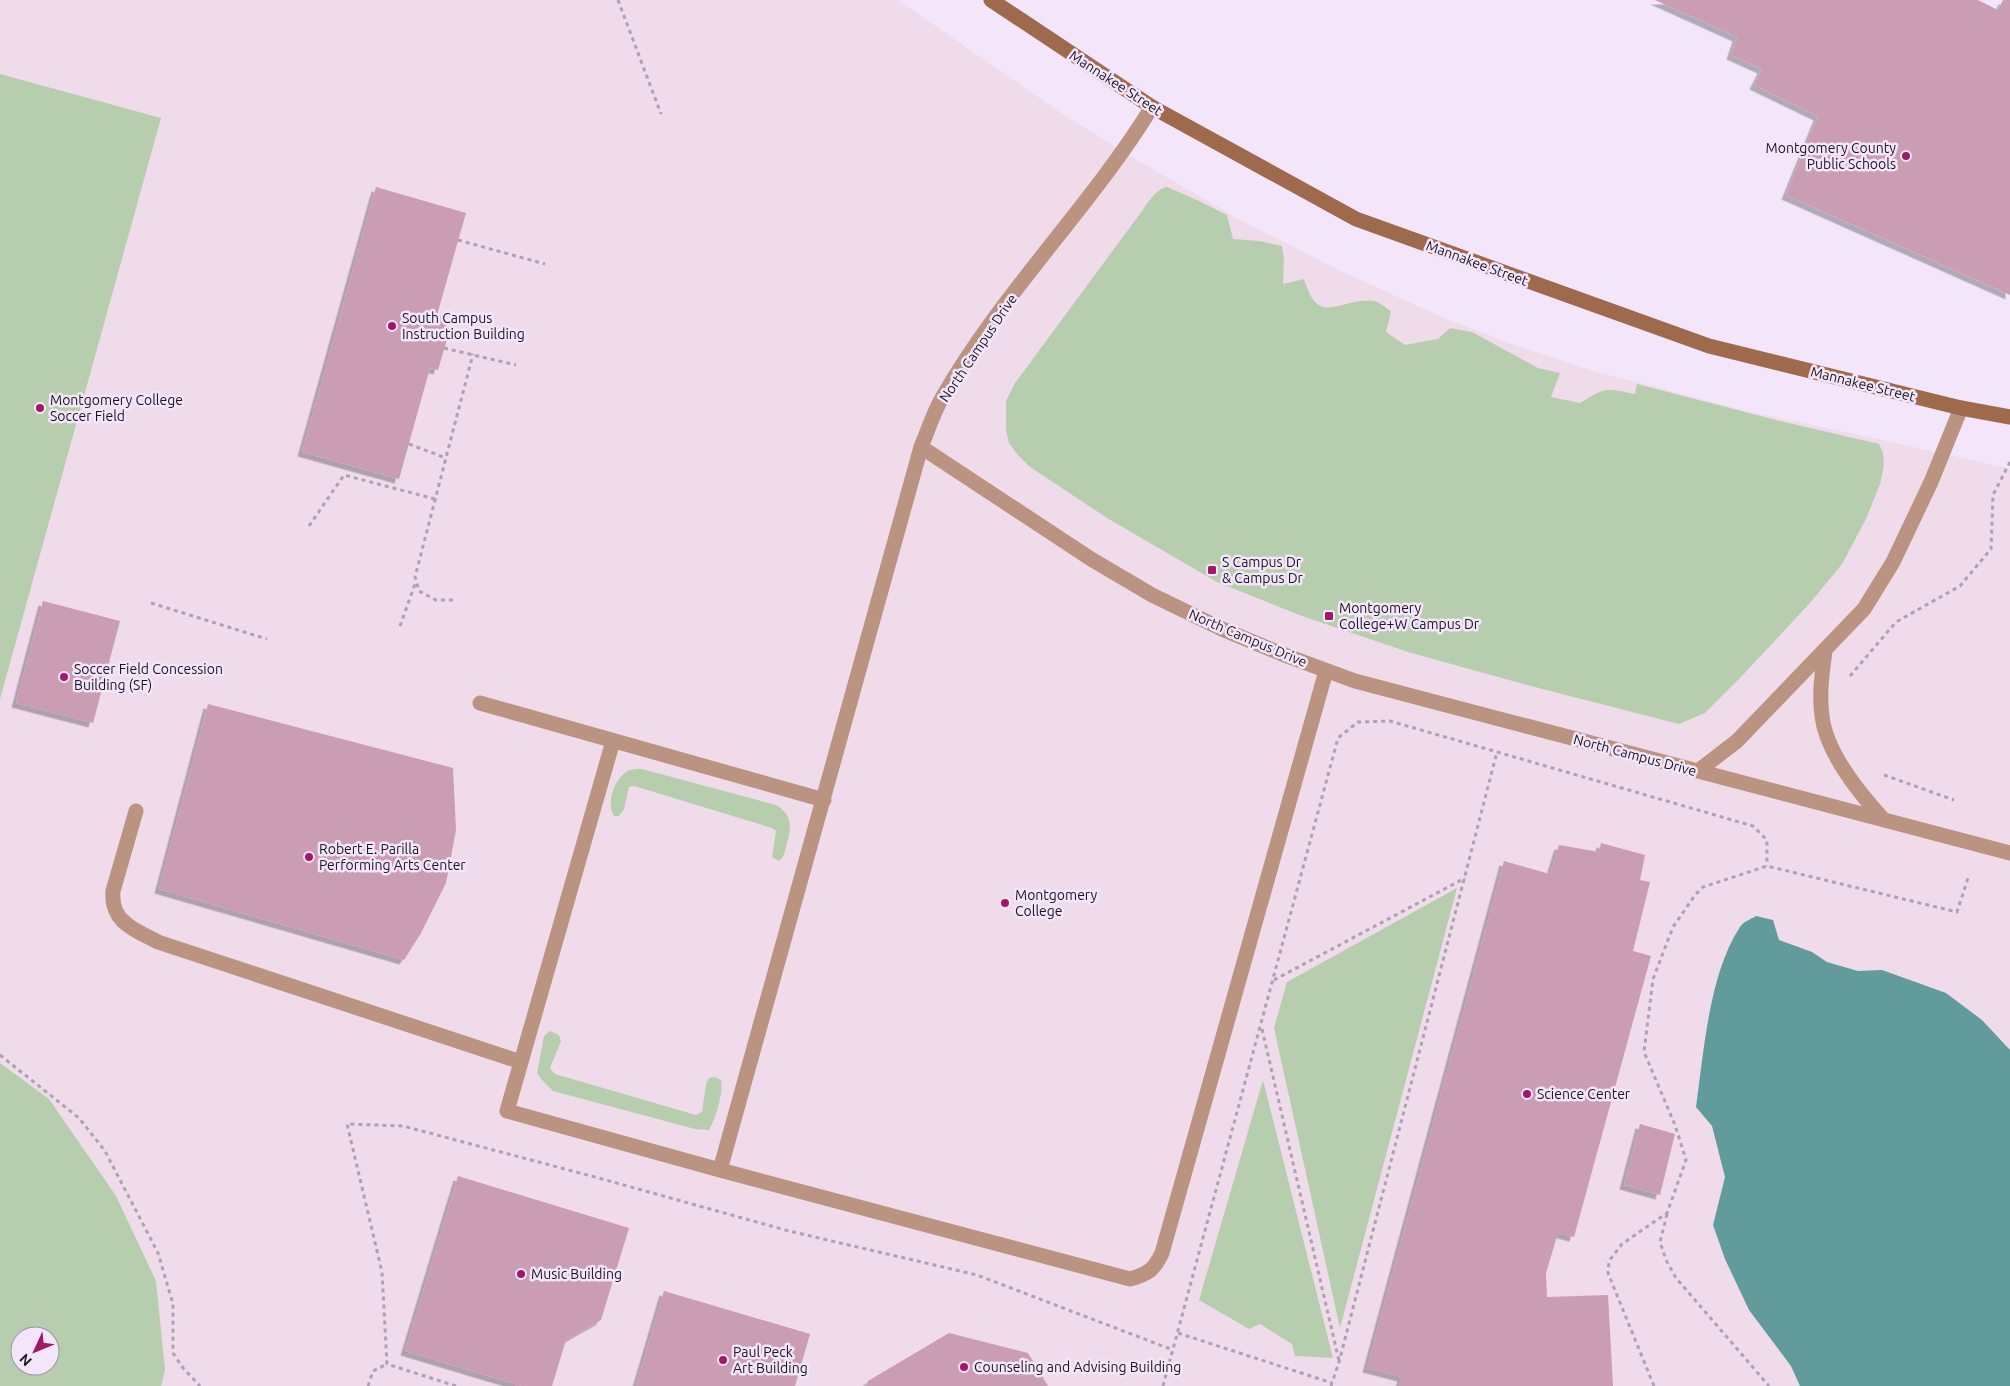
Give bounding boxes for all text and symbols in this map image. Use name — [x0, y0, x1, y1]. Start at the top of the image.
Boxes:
street label: Mannakee Street — [1067, 47, 1166, 119]
place label: Montgomery County Public Schools — [1766, 140, 1896, 172]
marker: Montgomery County Public Schools — [1900, 150, 1912, 162]
street label: Mannakee Street — [1424, 237, 1531, 289]
street label: North Campus Drive — [936, 291, 1020, 405]
place label: South Campus Instruction Building — [402, 310, 525, 342]
marker: South Campus Instruction Building — [386, 320, 398, 332]
street label: Mannakee Street — [1809, 363, 1917, 405]
place label: Montgomery College Soccer Field — [50, 392, 183, 424]
marker: Montgomery College Soccer Field — [34, 402, 46, 414]
place label: S Campus Dr & Campus Dr — [1222, 554, 1304, 586]
marker: S Campus Dr & Campus Dr — [1206, 564, 1218, 576]
place label: Montgomery College+W Campus Dr — [1339, 600, 1480, 632]
street label: North Campus Drive — [1187, 606, 1309, 670]
marker: Montgomery College+W Campus Dr — [1323, 610, 1335, 622]
place label: Soccer Field Concession Building (SF) — [74, 661, 223, 693]
marker: Soccer Field Concession Building (SF) — [58, 671, 70, 683]
street label: North Campus Drive — [1572, 731, 1698, 779]
place label: Robert E. Parilla Performing Arts Center — [319, 841, 466, 873]
marker: Robert E. Parilla Performing Arts Center — [303, 851, 315, 863]
place label: Montgomery College — [1015, 887, 1097, 919]
marker: Montgomery College — [999, 897, 1011, 909]
place label: Science Center — [1537, 1086, 1631, 1102]
marker: Science Center — [1521, 1088, 1533, 1100]
place label: Music Building — [531, 1266, 622, 1282]
marker: Music Building — [515, 1268, 527, 1280]
north arrow — [10, 1326, 60, 1376]
place label: Paul Peck Art Building — [733, 1344, 808, 1376]
text: N — [16, 1351, 35, 1369]
marker: Paul Peck Art Building — [717, 1354, 729, 1366]
place label: Counseling and Advising Building — [974, 1359, 1181, 1375]
marker: Counseling and Advising Building — [958, 1361, 970, 1373]

